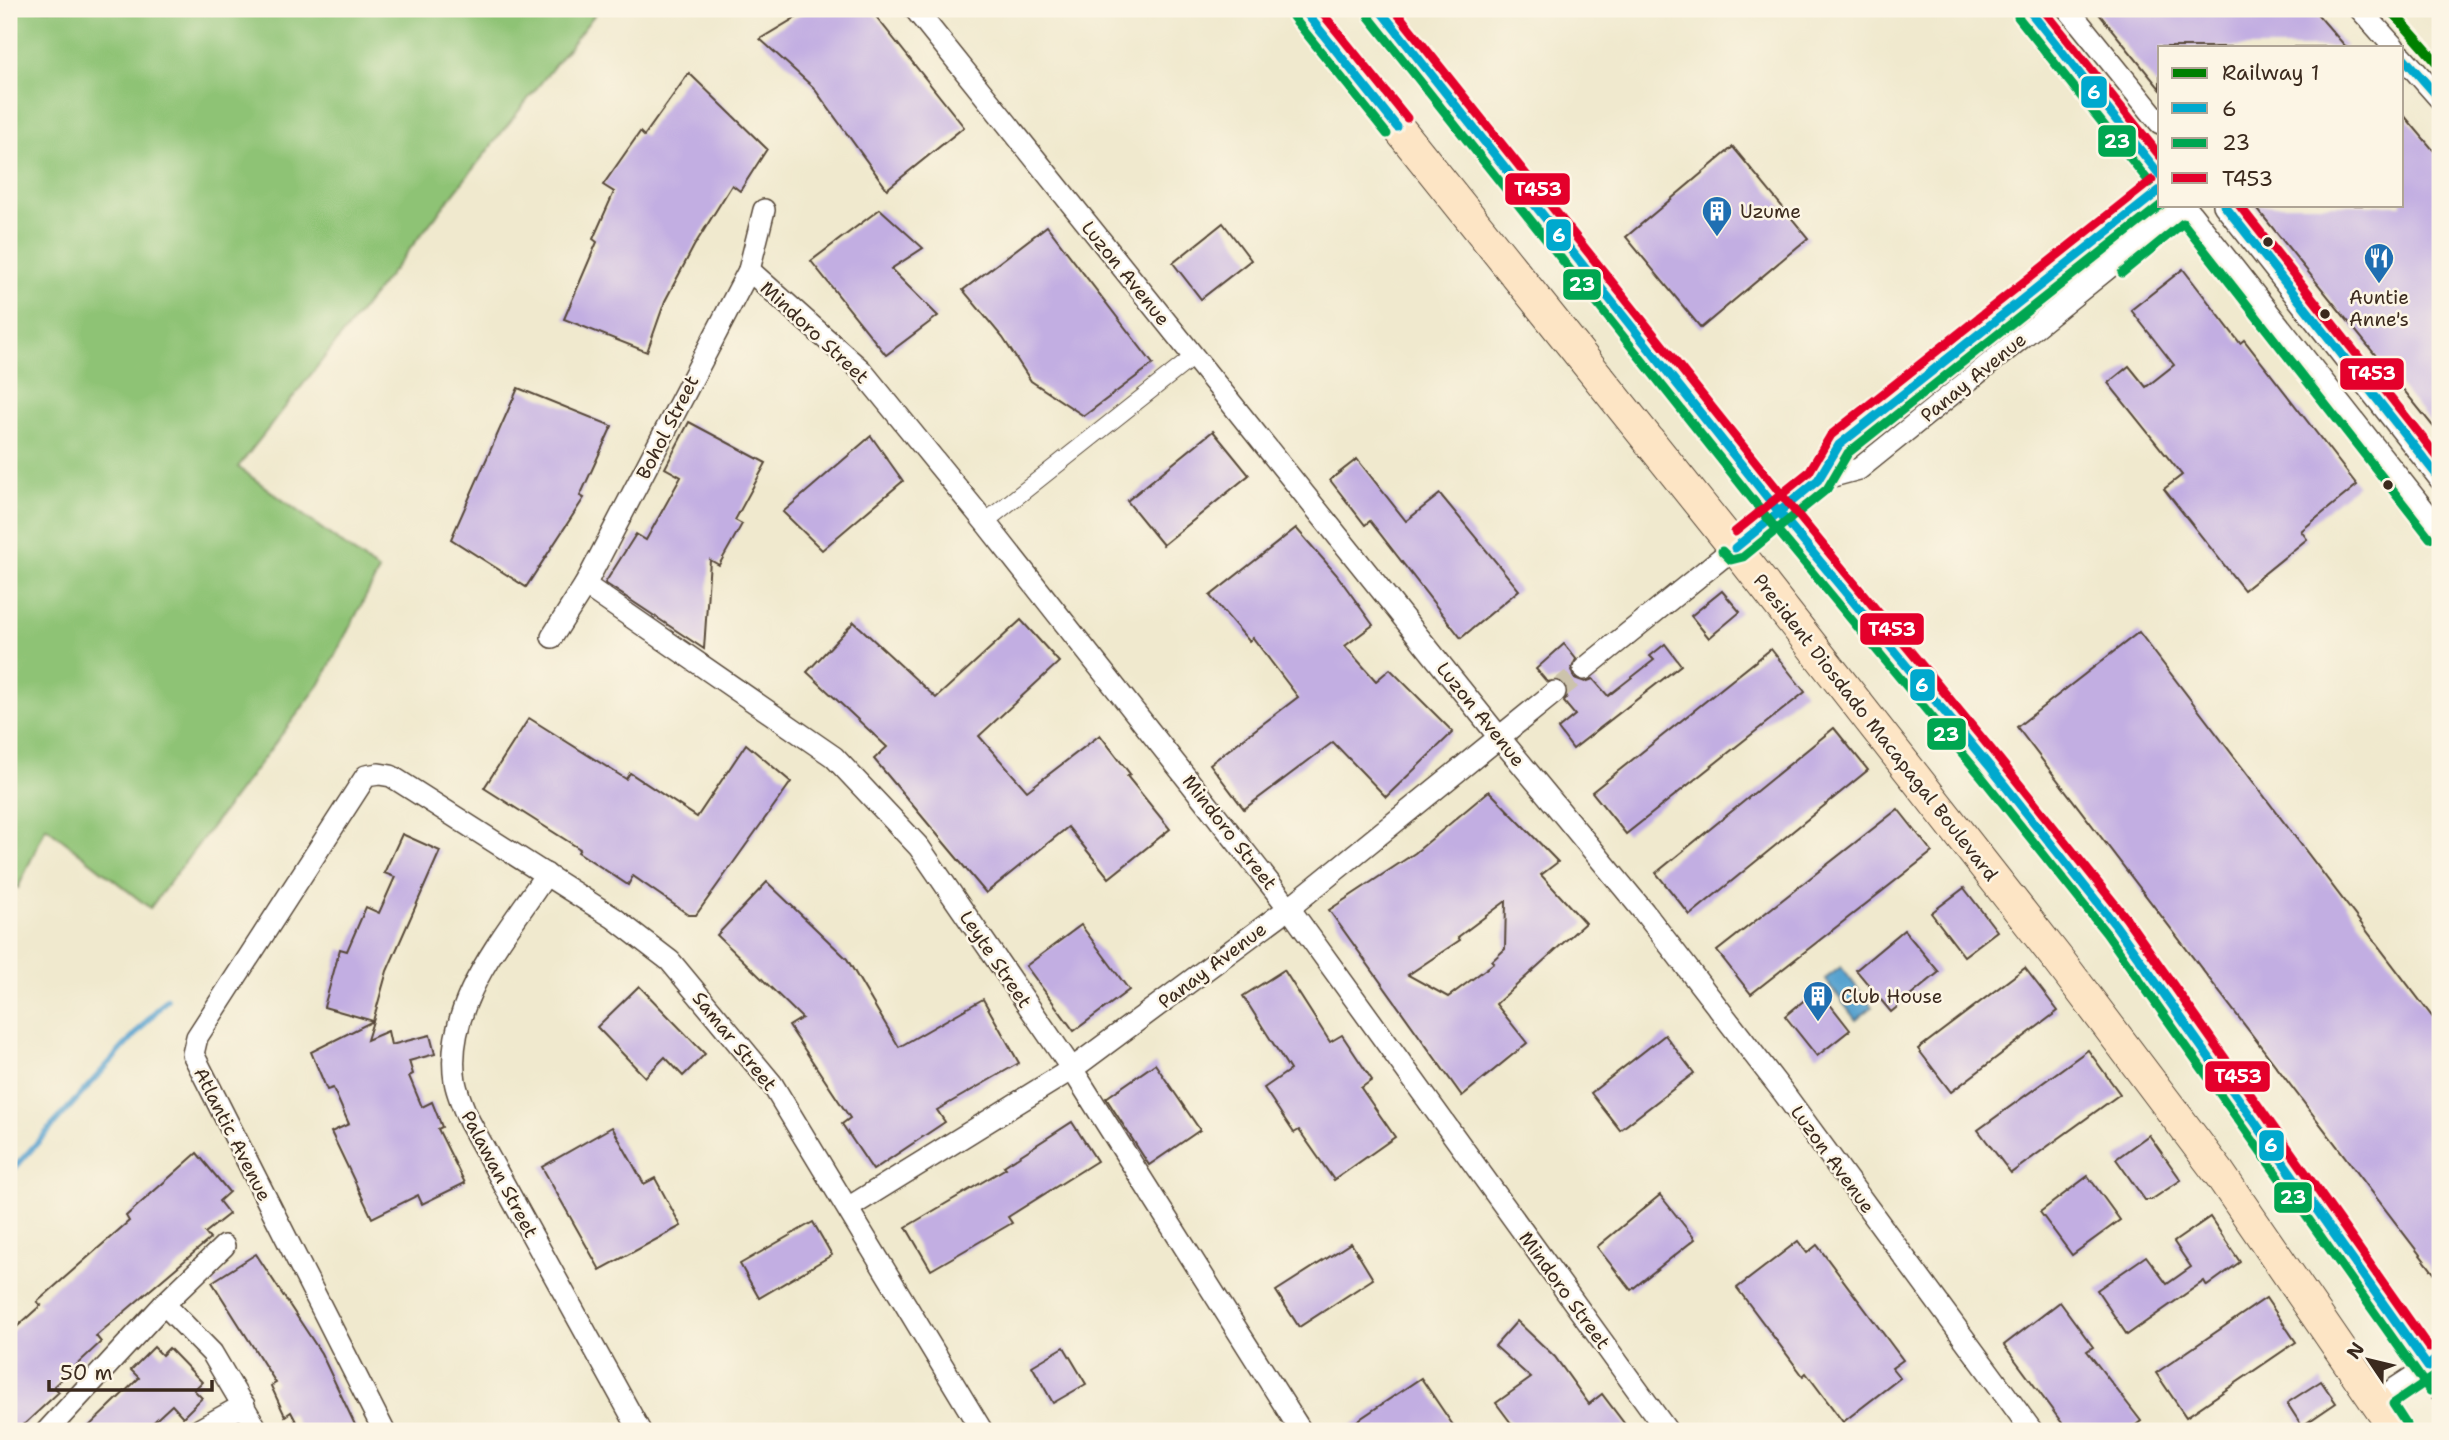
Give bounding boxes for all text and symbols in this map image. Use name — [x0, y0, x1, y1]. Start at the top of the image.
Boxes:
legend — [2158, 46, 2404, 206]
text: Railway 1 — [2222, 59, 2319, 87]
line badge: 6 — [2080, 75, 2108, 109]
text: 6 — [2087, 80, 2101, 105]
text: 6 — [2222, 95, 2237, 123]
line badge: 23 — [2097, 124, 2137, 158]
text: 23 — [2104, 129, 2130, 154]
text: 23 — [2222, 129, 2250, 157]
text: T453 — [2222, 165, 2273, 193]
line badge: T453 — [1504, 172, 1571, 206]
text: T453 — [1514, 177, 1562, 202]
building icon: Uzume — [1700, 194, 1734, 238]
place label: Uzume — [1740, 199, 1801, 224]
street label: Luzon Avenue — [1076, 216, 1175, 331]
line badge: 6 — [1545, 218, 1572, 252]
text: 6 — [1552, 223, 1566, 248]
unlabelled marker — [2261, 235, 2275, 249]
restaurant icon: Auntie Anne's — [2362, 241, 2396, 285]
line badge: 23 — [1562, 268, 1602, 301]
text: 23 — [1569, 272, 1595, 297]
street label: Mindoro Street — [755, 276, 874, 389]
place label: Auntie Anne's — [2349, 285, 2409, 332]
unlabelled marker — [2318, 307, 2332, 321]
street label: Panay Avenue — [1915, 327, 2031, 428]
line badge: T453 — [2339, 357, 2405, 391]
text: T453 — [2348, 361, 2396, 386]
street label: Bohol Street — [631, 371, 704, 483]
unlabelled marker — [2381, 478, 2395, 492]
street label: President Diosdado Macapagal Boulevard — [1748, 568, 2004, 886]
line badge: T453 — [1859, 612, 1925, 646]
text: T453 — [1868, 617, 1916, 642]
street label: Luzon Avenue — [1431, 657, 1530, 772]
line badge: 6 — [1909, 668, 1936, 702]
text: 6 — [1915, 673, 1929, 698]
line badge: 23 — [1926, 717, 1967, 751]
text: 23 — [1933, 722, 1959, 747]
street label: Mindoro Street — [1177, 770, 1283, 895]
street label: Leyte Street — [954, 906, 1037, 1013]
street label: Panay Avenue — [1153, 916, 1271, 1014]
building icon: Club House — [1801, 979, 1835, 1023]
place label: Club House — [1841, 984, 1942, 1009]
street label: Samar Street — [687, 986, 782, 1096]
line badge: T453 — [2204, 1060, 2271, 1093]
street label: Atlantic Avenue — [188, 1063, 277, 1205]
text: T453 — [2214, 1064, 2262, 1089]
street label: Luzon Avenue — [1785, 1100, 1880, 1218]
street label: Palawan Street — [455, 1106, 544, 1242]
line badge: 6 — [2258, 1129, 2285, 1162]
text: 6 — [2264, 1133, 2278, 1158]
line badge: 23 — [2273, 1181, 2313, 1214]
text: 23 — [2280, 1185, 2306, 1210]
street label: Mindoro Street — [1513, 1226, 1616, 1354]
north arrow — [2334, 1324, 2404, 1394]
text: N — [2341, 1337, 2370, 1364]
scale bar — [49, 1349, 212, 1393]
text: 50 m — [60, 1359, 113, 1387]

